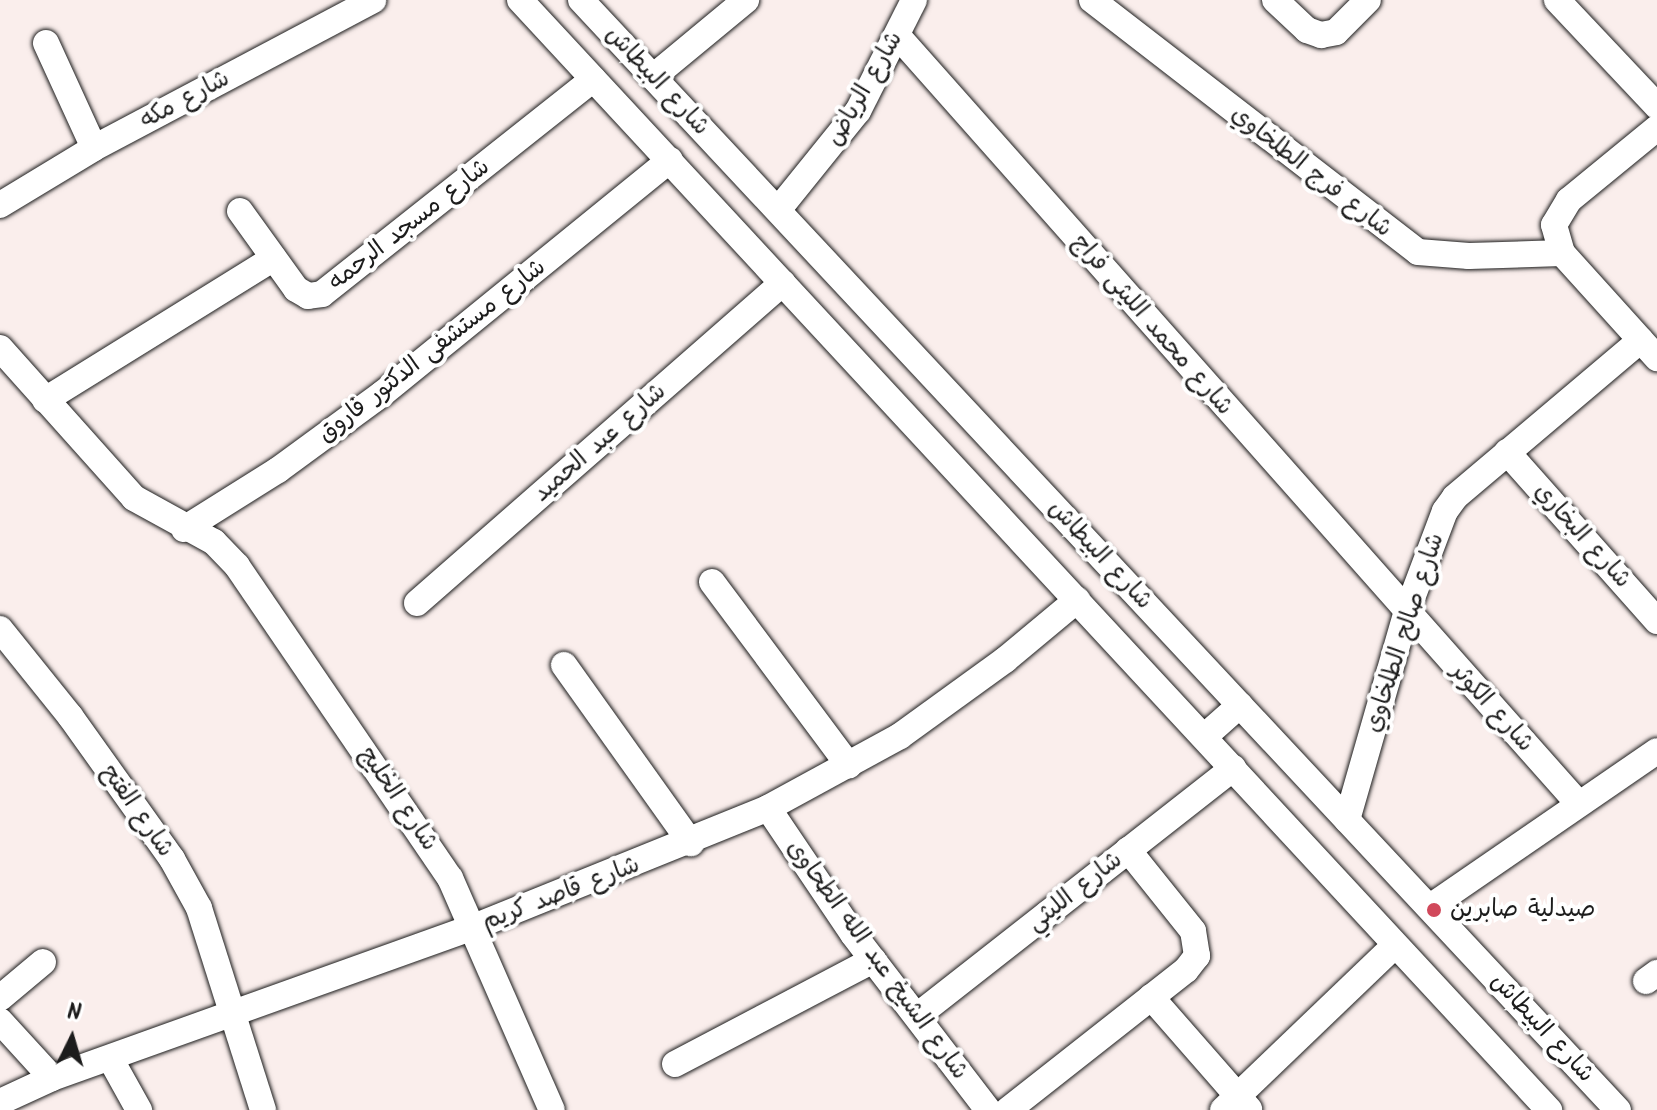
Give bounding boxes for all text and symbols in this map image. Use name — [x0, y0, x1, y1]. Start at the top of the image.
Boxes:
street label: شارع البيطاش — [599, 20, 715, 142]
street label: شارع الرياض — [821, 27, 909, 151]
street label: شارع مكه — [135, 65, 235, 135]
street label: شارع فرج الطلخاوي — [1225, 100, 1397, 244]
street label: شارع مسجد الرحمه — [322, 153, 496, 297]
street label: شارع محمد الليثى فراج — [1066, 229, 1238, 421]
street label: شارع مستشفى الدكتور فاروق — [312, 253, 552, 449]
street label: شارع عبد الحميد — [528, 378, 672, 508]
street label: شارع البخاري — [1527, 478, 1637, 594]
street label: شارع البيطاش — [1042, 494, 1158, 616]
street label: شارع صالح الطلخاوي — [1359, 530, 1451, 736]
street label: شارع الكوثر — [1445, 658, 1539, 758]
street label: شارع الخليج — [353, 741, 443, 857]
street label: شارع الفتح — [95, 759, 179, 863]
street label: شارع الشيخ عبد الله الطحاوى — [780, 834, 974, 1086]
street label: شارع الليثي — [1022, 846, 1128, 938]
street label: شارع قاصد كريم — [478, 851, 644, 937]
place label: صيدلية صابرين — [1450, 896, 1595, 924]
marker: صيدلية صابرين — [1425, 901, 1443, 919]
street label: شارع البيطاش — [1484, 967, 1600, 1089]
text: N — [66, 996, 83, 1032]
north arrow — [32, 998, 112, 1078]

